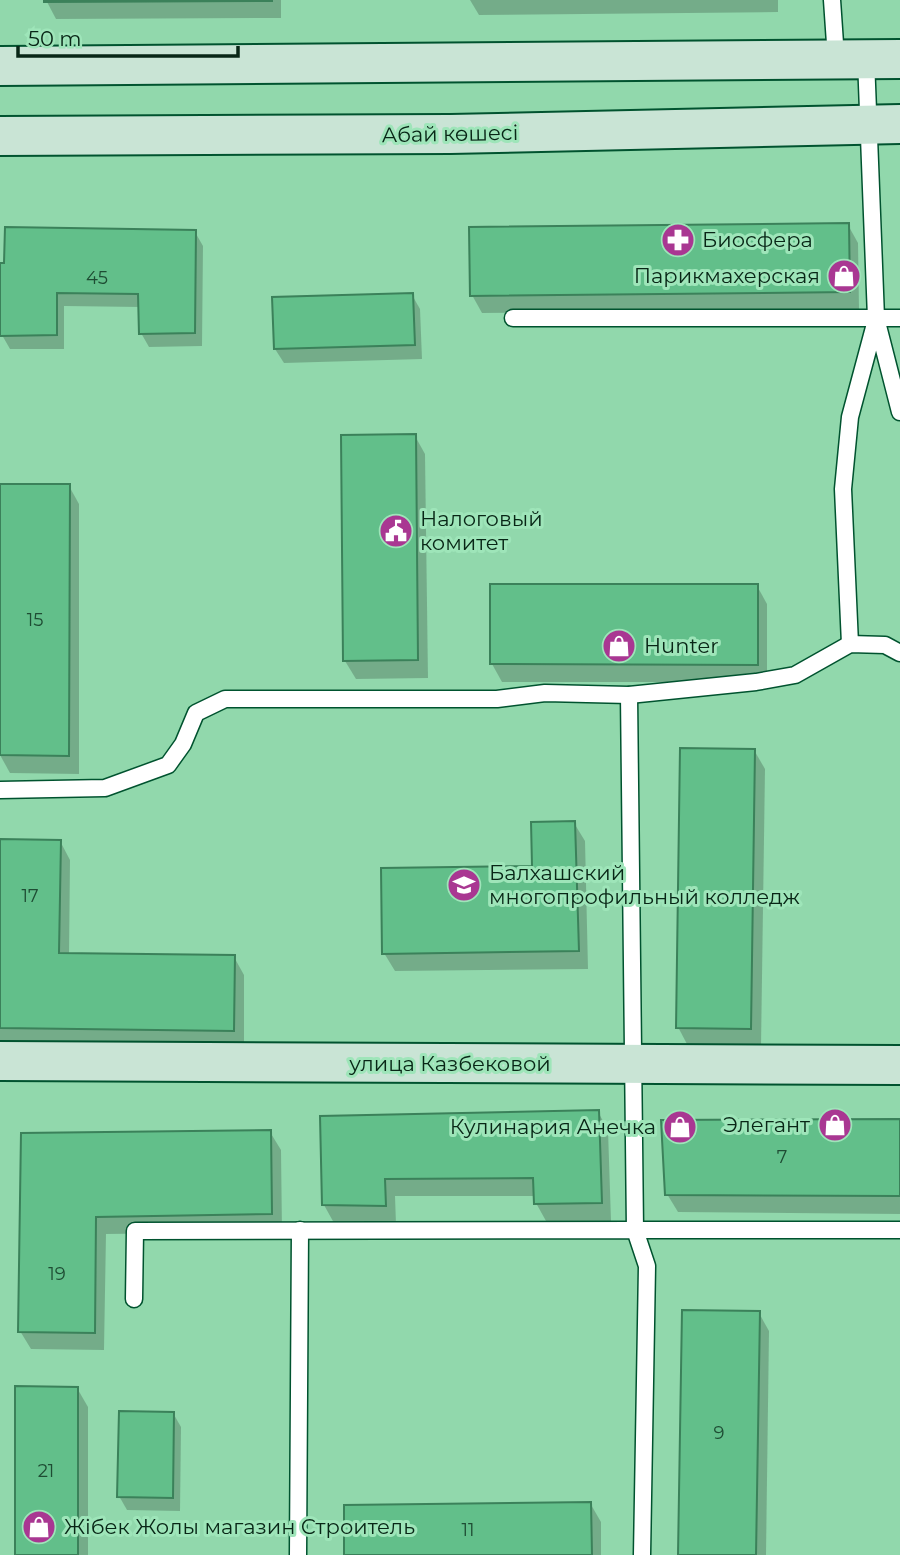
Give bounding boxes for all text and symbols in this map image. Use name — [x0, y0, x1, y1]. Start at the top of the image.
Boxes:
scale bar — [18, 14, 238, 58]
text: 50 m — [28, 26, 82, 51]
street label: Абай көшесі — [381, 120, 518, 147]
pharmacy icon: Биосфера — [659, 221, 697, 259]
place label: Биосфера — [702, 227, 813, 252]
shop icon: Парикмахерская — [825, 257, 863, 295]
place label: Парикмахерская — [634, 263, 820, 288]
house number: 45 — [86, 267, 108, 289]
place label: Налоговый комитет — [420, 506, 543, 555]
public building icon: Налоговый комитет — [377, 512, 415, 550]
house number: 15 — [27, 609, 43, 631]
shop icon: Hunter — [600, 627, 638, 665]
place label: Hunter — [644, 633, 719, 658]
place label: Балхашский многопрофильный колледж — [489, 860, 800, 909]
school or university icon: Балхашский многопрофильный колледж — [445, 866, 483, 904]
house number: 17 — [21, 885, 39, 907]
street label: улица Казбековой — [348, 1051, 551, 1076]
shop icon: Элегант — [816, 1106, 854, 1144]
shop icon: Кулинария Анечка — [661, 1108, 699, 1146]
place label: Элегант — [723, 1112, 810, 1137]
place label: Кулинария Анечка — [450, 1114, 656, 1139]
house number: 7 — [777, 1146, 787, 1168]
house number: 19 — [48, 1263, 66, 1285]
house number: 9 — [714, 1422, 725, 1444]
house number: 21 — [38, 1460, 54, 1482]
shop icon: Жібек Жолы магазин Строитель — [20, 1508, 58, 1546]
place label: Жібек Жолы магазин Строитель — [64, 1514, 415, 1539]
house number: 11 — [462, 1519, 475, 1541]

